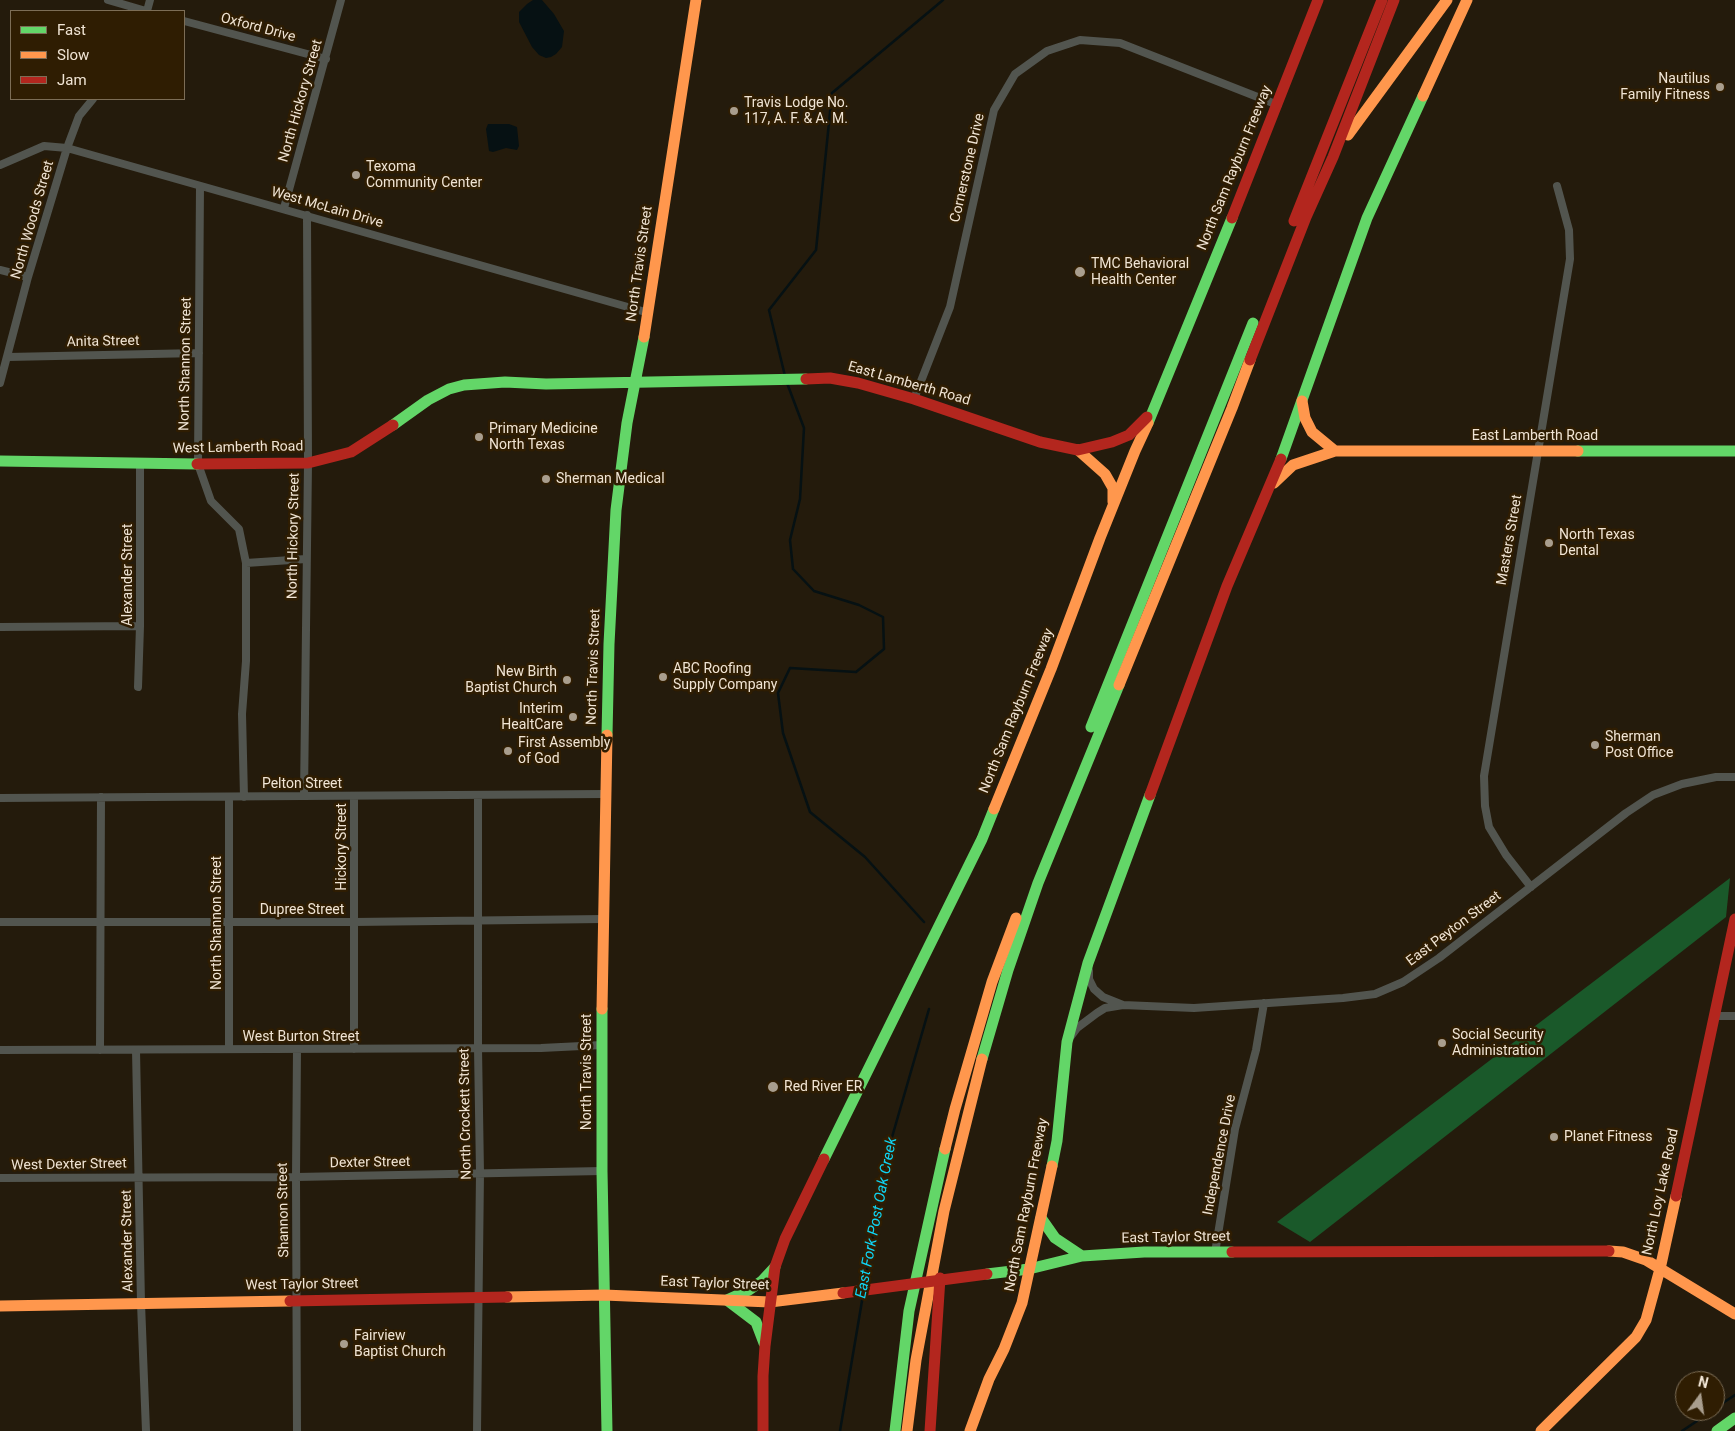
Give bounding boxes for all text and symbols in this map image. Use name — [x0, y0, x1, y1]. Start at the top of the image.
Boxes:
legend — [10, 10, 185, 100]
street label: Oxford Drive — [219, 10, 297, 46]
text: Fast — [57, 21, 86, 39]
street label: North Hickory Street — [275, 38, 327, 164]
text: Slow — [57, 46, 89, 64]
text: Jam — [57, 71, 87, 89]
place label: Nautilus Family Fitness — [1620, 71, 1710, 104]
marker: Nautilus Family Fitness — [1714, 81, 1726, 93]
street label: North Sam Rayburn Freeway — [1194, 83, 1276, 253]
place label: Travis Lodge No. 117, A. F. & A. M. — [744, 95, 849, 128]
marker: Travis Lodge No. 117, A. F. & A. M. — [728, 105, 740, 117]
street label: Cornerstone Drive — [947, 112, 989, 224]
street label: North Woods Street — [8, 159, 58, 281]
place label: Texoma Community Center — [366, 159, 482, 192]
marker: Texoma Community Center — [350, 169, 362, 181]
street label: West McLain Drive — [269, 184, 385, 232]
street label: North Travis Street — [624, 205, 656, 323]
place label: TMC Behavioral Health Center — [1091, 256, 1189, 288]
marker: TMC Behavioral Health Center — [1073, 265, 1087, 279]
street label: North Shannon Street — [176, 297, 196, 431]
street label: Anita Street — [66, 333, 140, 351]
street label: East Lamberth Road — [846, 358, 972, 410]
place label: Primary Medicine North Texas — [489, 421, 598, 454]
street label: East Lamberth Road — [1472, 428, 1598, 444]
marker: Primary Medicine North Texas — [473, 431, 485, 443]
street label: West Lamberth Road — [173, 438, 303, 458]
place label: Sherman Medical — [556, 471, 665, 487]
street label: North Hickory Street — [284, 473, 304, 599]
marker: Sherman Medical — [540, 473, 552, 485]
street label: Masters Street — [1494, 494, 1526, 586]
street label: Alexander Street — [120, 524, 136, 626]
place label: North Texas Dental — [1559, 527, 1635, 560]
marker: North Texas Dental — [1543, 537, 1555, 549]
street label: North Travis Street — [584, 609, 604, 725]
street label: North Sam Rayburn Freeway — [976, 626, 1058, 796]
place label: ABC Roofing Supply Company — [673, 661, 777, 694]
place label: New Birth Baptist Church — [465, 664, 557, 696]
marker: ABC Roofing Supply Company — [657, 671, 669, 683]
marker: New Birth Baptist Church — [561, 674, 573, 686]
place label: Interim HealtCare — [501, 701, 563, 734]
marker: Interim HealtCare — [567, 711, 579, 723]
place label: Sherman Post Office — [1605, 729, 1673, 762]
place label: First Assembly of God — [518, 735, 610, 768]
marker: Sherman Post Office — [1589, 739, 1601, 751]
marker: First Assembly of God — [502, 745, 514, 757]
street label: Pelton Street — [262, 776, 342, 792]
street label: Hickory Street — [334, 803, 350, 891]
street label: North Shannon Street — [209, 856, 225, 990]
street label: East Peyton Street — [1403, 888, 1505, 970]
street label: Dupree Street — [260, 902, 344, 918]
street label: North Travis Street — [579, 1014, 595, 1130]
place label: Social Security Administration — [1452, 1027, 1544, 1060]
street label: West Burton Street — [242, 1029, 360, 1045]
marker: Social Security Administration — [1436, 1037, 1448, 1049]
street label: North Crockett Street — [456, 1048, 476, 1180]
place label: Red River ER — [784, 1079, 862, 1095]
marker: Red River ER — [766, 1080, 780, 1094]
street label: Independence Drive — [1200, 1093, 1240, 1217]
street label: North Sam Rayburn Freeway — [1002, 1117, 1052, 1293]
street label: North Loy Lake Road — [1639, 1127, 1683, 1257]
place label: Planet Fitness — [1564, 1129, 1652, 1145]
marker: Planet Fitness — [1548, 1131, 1560, 1143]
water label: East Fork Post Oak Creek — [853, 1136, 901, 1300]
street label: Dexter Street — [330, 1154, 410, 1172]
street label: West Dexter Street — [11, 1156, 127, 1174]
street label: Shannon Street — [275, 1162, 293, 1258]
street label: Alexander Street — [119, 1189, 137, 1293]
street label: East Taylor Street — [1121, 1229, 1231, 1247]
street label: East Taylor Street — [660, 1274, 770, 1294]
street label: West Taylor Street — [245, 1276, 359, 1294]
place label: Fairview Baptist Church — [354, 1328, 446, 1360]
marker: Fairview Baptist Church — [338, 1338, 350, 1350]
north arrow — [1675, 1371, 1725, 1421]
text: N — [1697, 1373, 1710, 1391]

